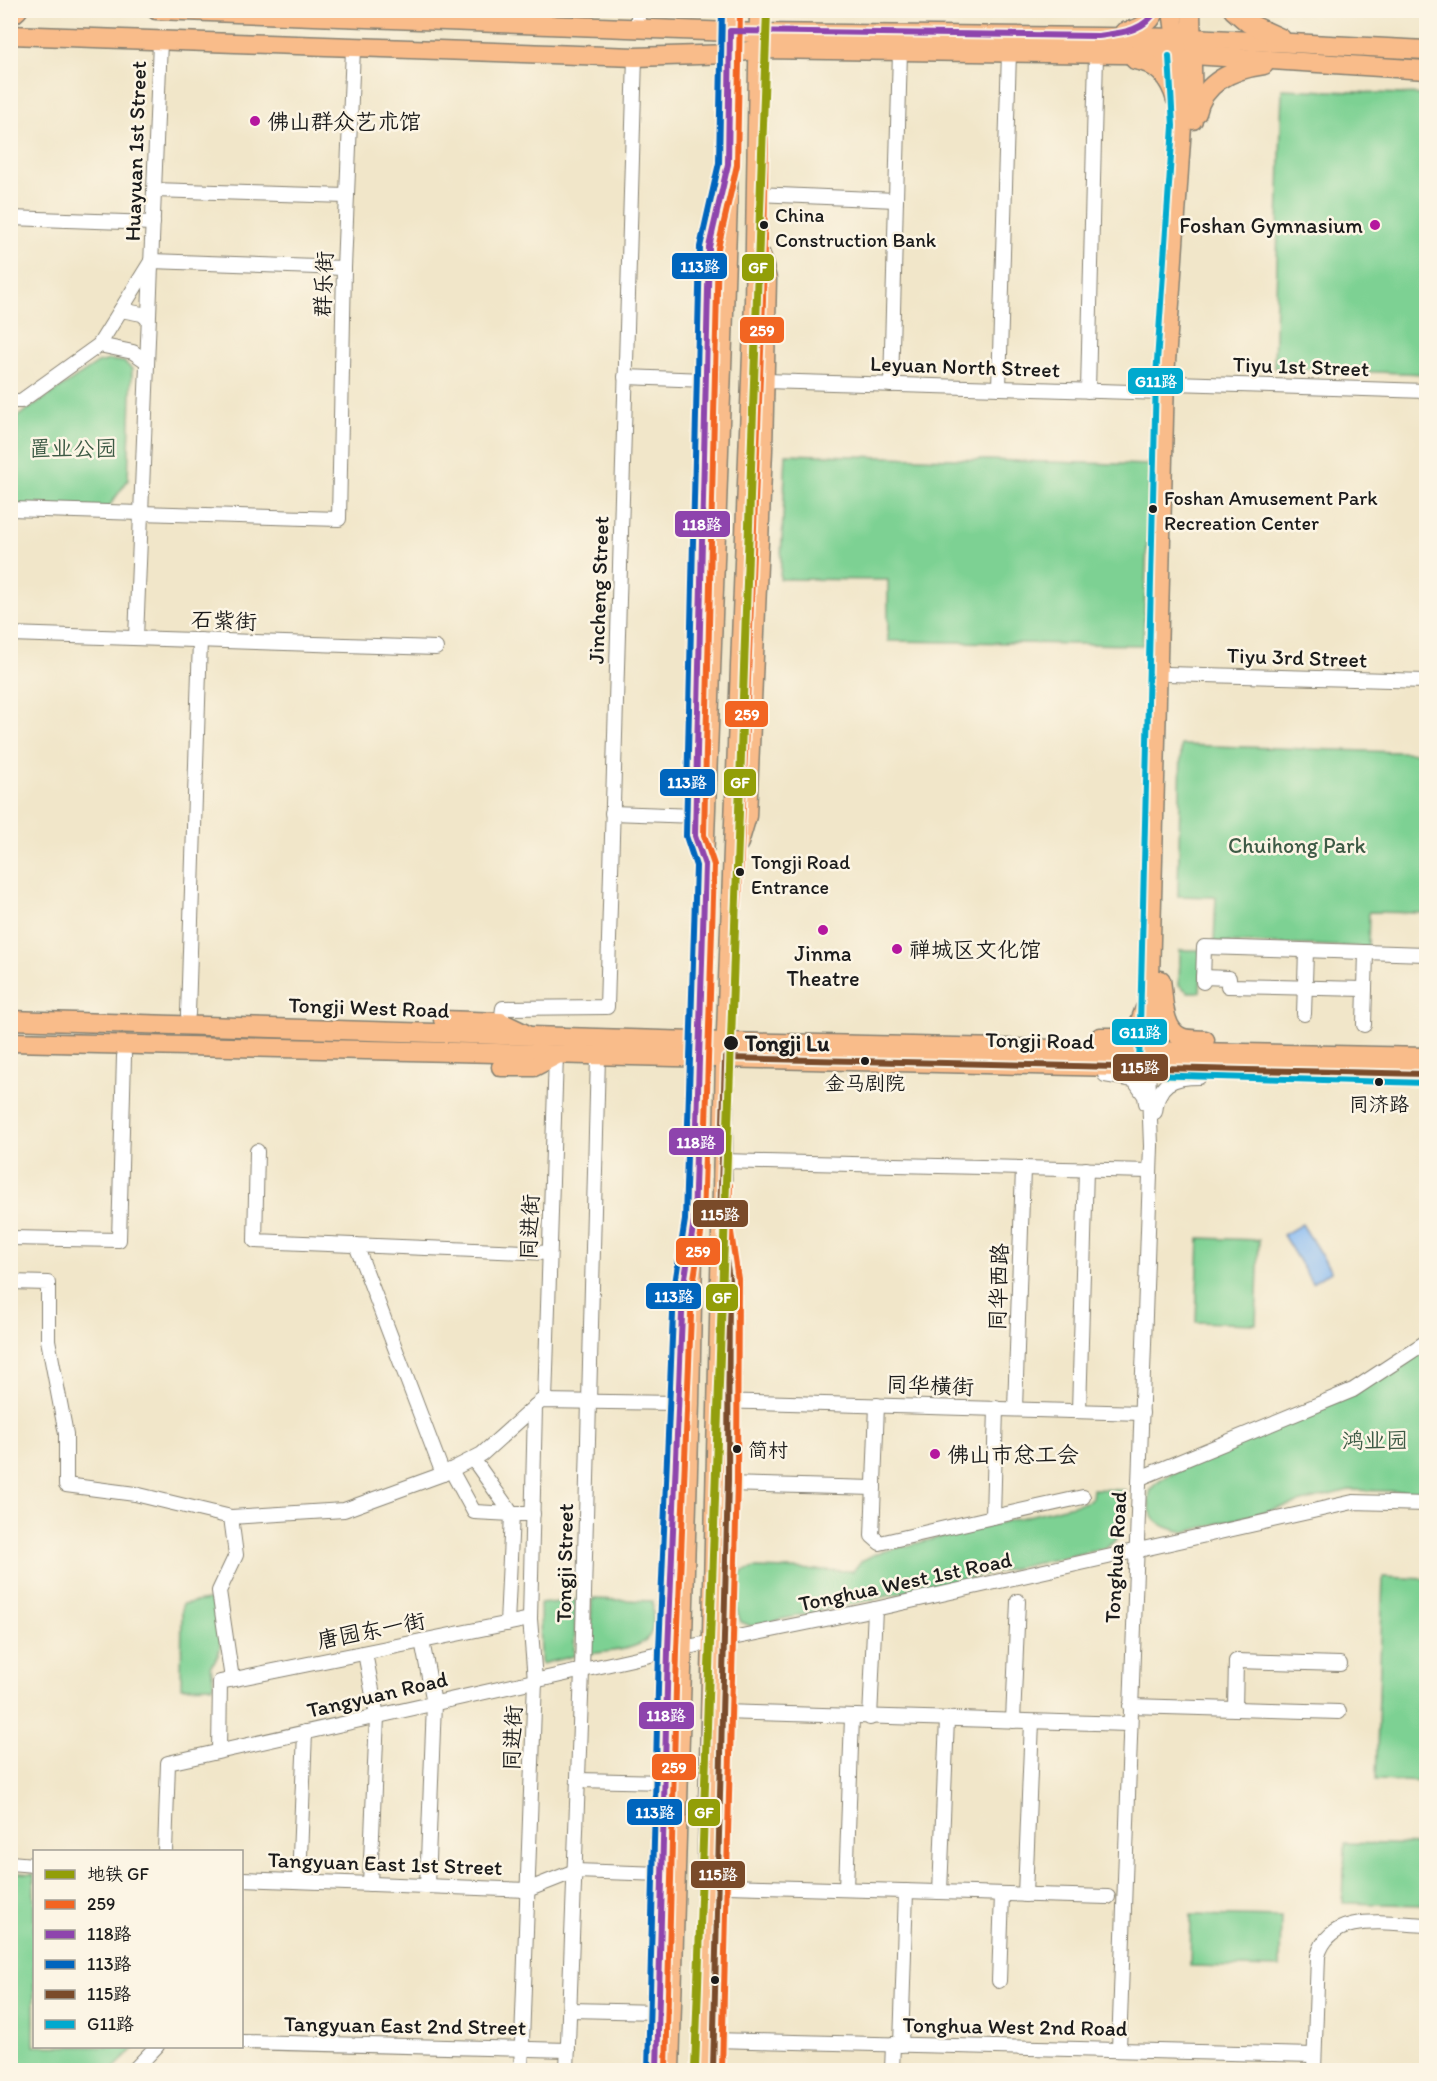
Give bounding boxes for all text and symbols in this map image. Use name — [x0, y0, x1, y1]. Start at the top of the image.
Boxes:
street label: Huayuan 1st Street — [119, 60, 152, 242]
place label: 佛山群众艺术馆 — [267, 108, 421, 135]
marker: 佛山群众艺术馆 — [248, 114, 262, 128]
place label: China Construction Bank — [775, 203, 937, 252]
place label: Foshan Gymnasium — [1179, 212, 1363, 239]
marker: Foshan Gymnasium — [1368, 218, 1382, 232]
marker: China Construction Bank — [758, 219, 770, 231]
street label: 群乐街 — [309, 251, 338, 317]
line badge: 113路 — [671, 252, 728, 280]
line badge: GF — [741, 253, 775, 282]
text: 113路 — [680, 257, 720, 276]
text: GF — [748, 258, 768, 277]
line badge: 259 — [739, 316, 785, 344]
text: 259 — [749, 321, 775, 340]
street label: Leyuan North Street — [870, 350, 1060, 383]
street label: Tiyu 1st Street — [1232, 351, 1370, 382]
line badge: G11路 — [1127, 367, 1184, 395]
text: G11路 — [1135, 372, 1177, 391]
park label: 置业公园 — [29, 435, 117, 462]
place label: Foshan Amusement Park Recreation Center — [1164, 486, 1378, 535]
marker: Foshan Amusement Park Recreation Center — [1147, 503, 1159, 515]
line badge: 118路 — [674, 510, 731, 538]
text: 118路 — [682, 515, 722, 534]
street label: Jincheng Street — [582, 516, 615, 664]
street label: 石紫街 — [191, 606, 257, 635]
street label: Tiyu 3rd Street — [1226, 642, 1368, 673]
line badge: 259 — [724, 700, 769, 728]
text: 259 — [734, 705, 760, 724]
line badge: 113路 — [659, 768, 716, 797]
line badge: GF — [723, 768, 757, 797]
text: 113路 — [667, 773, 707, 792]
text: GF — [730, 773, 750, 792]
park label: Chuihong Park — [1228, 832, 1367, 859]
place label: Tongji Road Entrance — [751, 850, 850, 899]
marker: Tongji Road Entrance — [734, 866, 746, 878]
marker: Jinma Theatre — [816, 923, 830, 937]
place label: 禅城区文化馆 — [909, 936, 1041, 963]
place label: Jinma Theatre — [786, 940, 860, 992]
marker: 禅城区文化馆 — [890, 942, 904, 956]
street label: Tongji West Road — [288, 991, 450, 1024]
line badge: G11路 — [1111, 1018, 1168, 1046]
text: G11路 — [1119, 1023, 1161, 1042]
street label: Tongji Road — [985, 1026, 1095, 1055]
place label: Tongji Lu — [744, 1030, 830, 1057]
marker: Tongji Lu — [722, 1034, 740, 1052]
line badge: 115路 — [1112, 1053, 1169, 1082]
marker: 金马剧院 — [859, 1055, 871, 1067]
text: 115路 — [1120, 1058, 1160, 1077]
place label: 金马剧院 — [825, 1071, 905, 1095]
marker: 同济路 — [1373, 1076, 1385, 1088]
place label: 同济路 — [1349, 1092, 1410, 1116]
line badge: 118路 — [668, 1127, 725, 1156]
text: 118路 — [676, 1133, 716, 1152]
street label: 同进街 — [515, 1194, 544, 1260]
line badge: 115路 — [692, 1199, 749, 1228]
text: 115路 — [700, 1205, 740, 1224]
line badge: 259 — [675, 1237, 721, 1266]
text: 259 — [685, 1242, 711, 1261]
street label: 同华西路 — [983, 1243, 1014, 1331]
line badge: 113路 — [645, 1282, 702, 1310]
line badge: GF — [705, 1283, 739, 1312]
text: 113路 — [654, 1287, 694, 1306]
text: GF — [712, 1288, 732, 1307]
street label: 同华横街 — [886, 1370, 974, 1401]
park label: 鸿业园 — [1342, 1427, 1408, 1454]
place label: 简村 — [748, 1438, 788, 1462]
place label: 佛山市总工会 — [947, 1441, 1079, 1468]
marker: 简村 — [731, 1443, 743, 1455]
marker: 佛山市总工会 — [928, 1447, 942, 1461]
street label: Tonghua Road — [1099, 1490, 1132, 1624]
street label: Tongji Street — [550, 1503, 579, 1623]
street label: Tonghua West 1st Road — [796, 1546, 1014, 1617]
street label: 唐园东一街 — [315, 1607, 428, 1654]
street label: Tangyuan Road — [304, 1665, 450, 1724]
line badge: 118路 — [638, 1701, 695, 1730]
street label: 同进街 — [498, 1705, 527, 1771]
text: 118路 — [646, 1706, 686, 1725]
line badge: 259 — [651, 1753, 697, 1781]
text: 259 — [661, 1758, 687, 1777]
line badge: 113路 — [626, 1798, 683, 1826]
line badge: GF — [687, 1798, 721, 1827]
text: 113路 — [635, 1803, 675, 1822]
text: GF — [694, 1803, 714, 1822]
street label: Tangyuan East 1st Street — [267, 1846, 503, 1881]
legend — [33, 1850, 243, 2048]
line badge: 115路 — [690, 1860, 746, 1889]
text: 地铁 GF — [87, 1863, 149, 1885]
text: 115路 — [698, 1865, 738, 1884]
text: 259 — [87, 1893, 115, 1915]
text: 118路 — [87, 1923, 132, 1945]
text: 113路 — [87, 1953, 132, 1975]
unlabelled marker — [709, 1974, 721, 1986]
text: 115路 — [87, 1983, 131, 2005]
street label: Tangyuan East 2nd Street — [284, 2010, 526, 2041]
street label: Tonghua West 2nd Road — [902, 2011, 1128, 2042]
text: G11路 — [87, 2013, 134, 2035]

